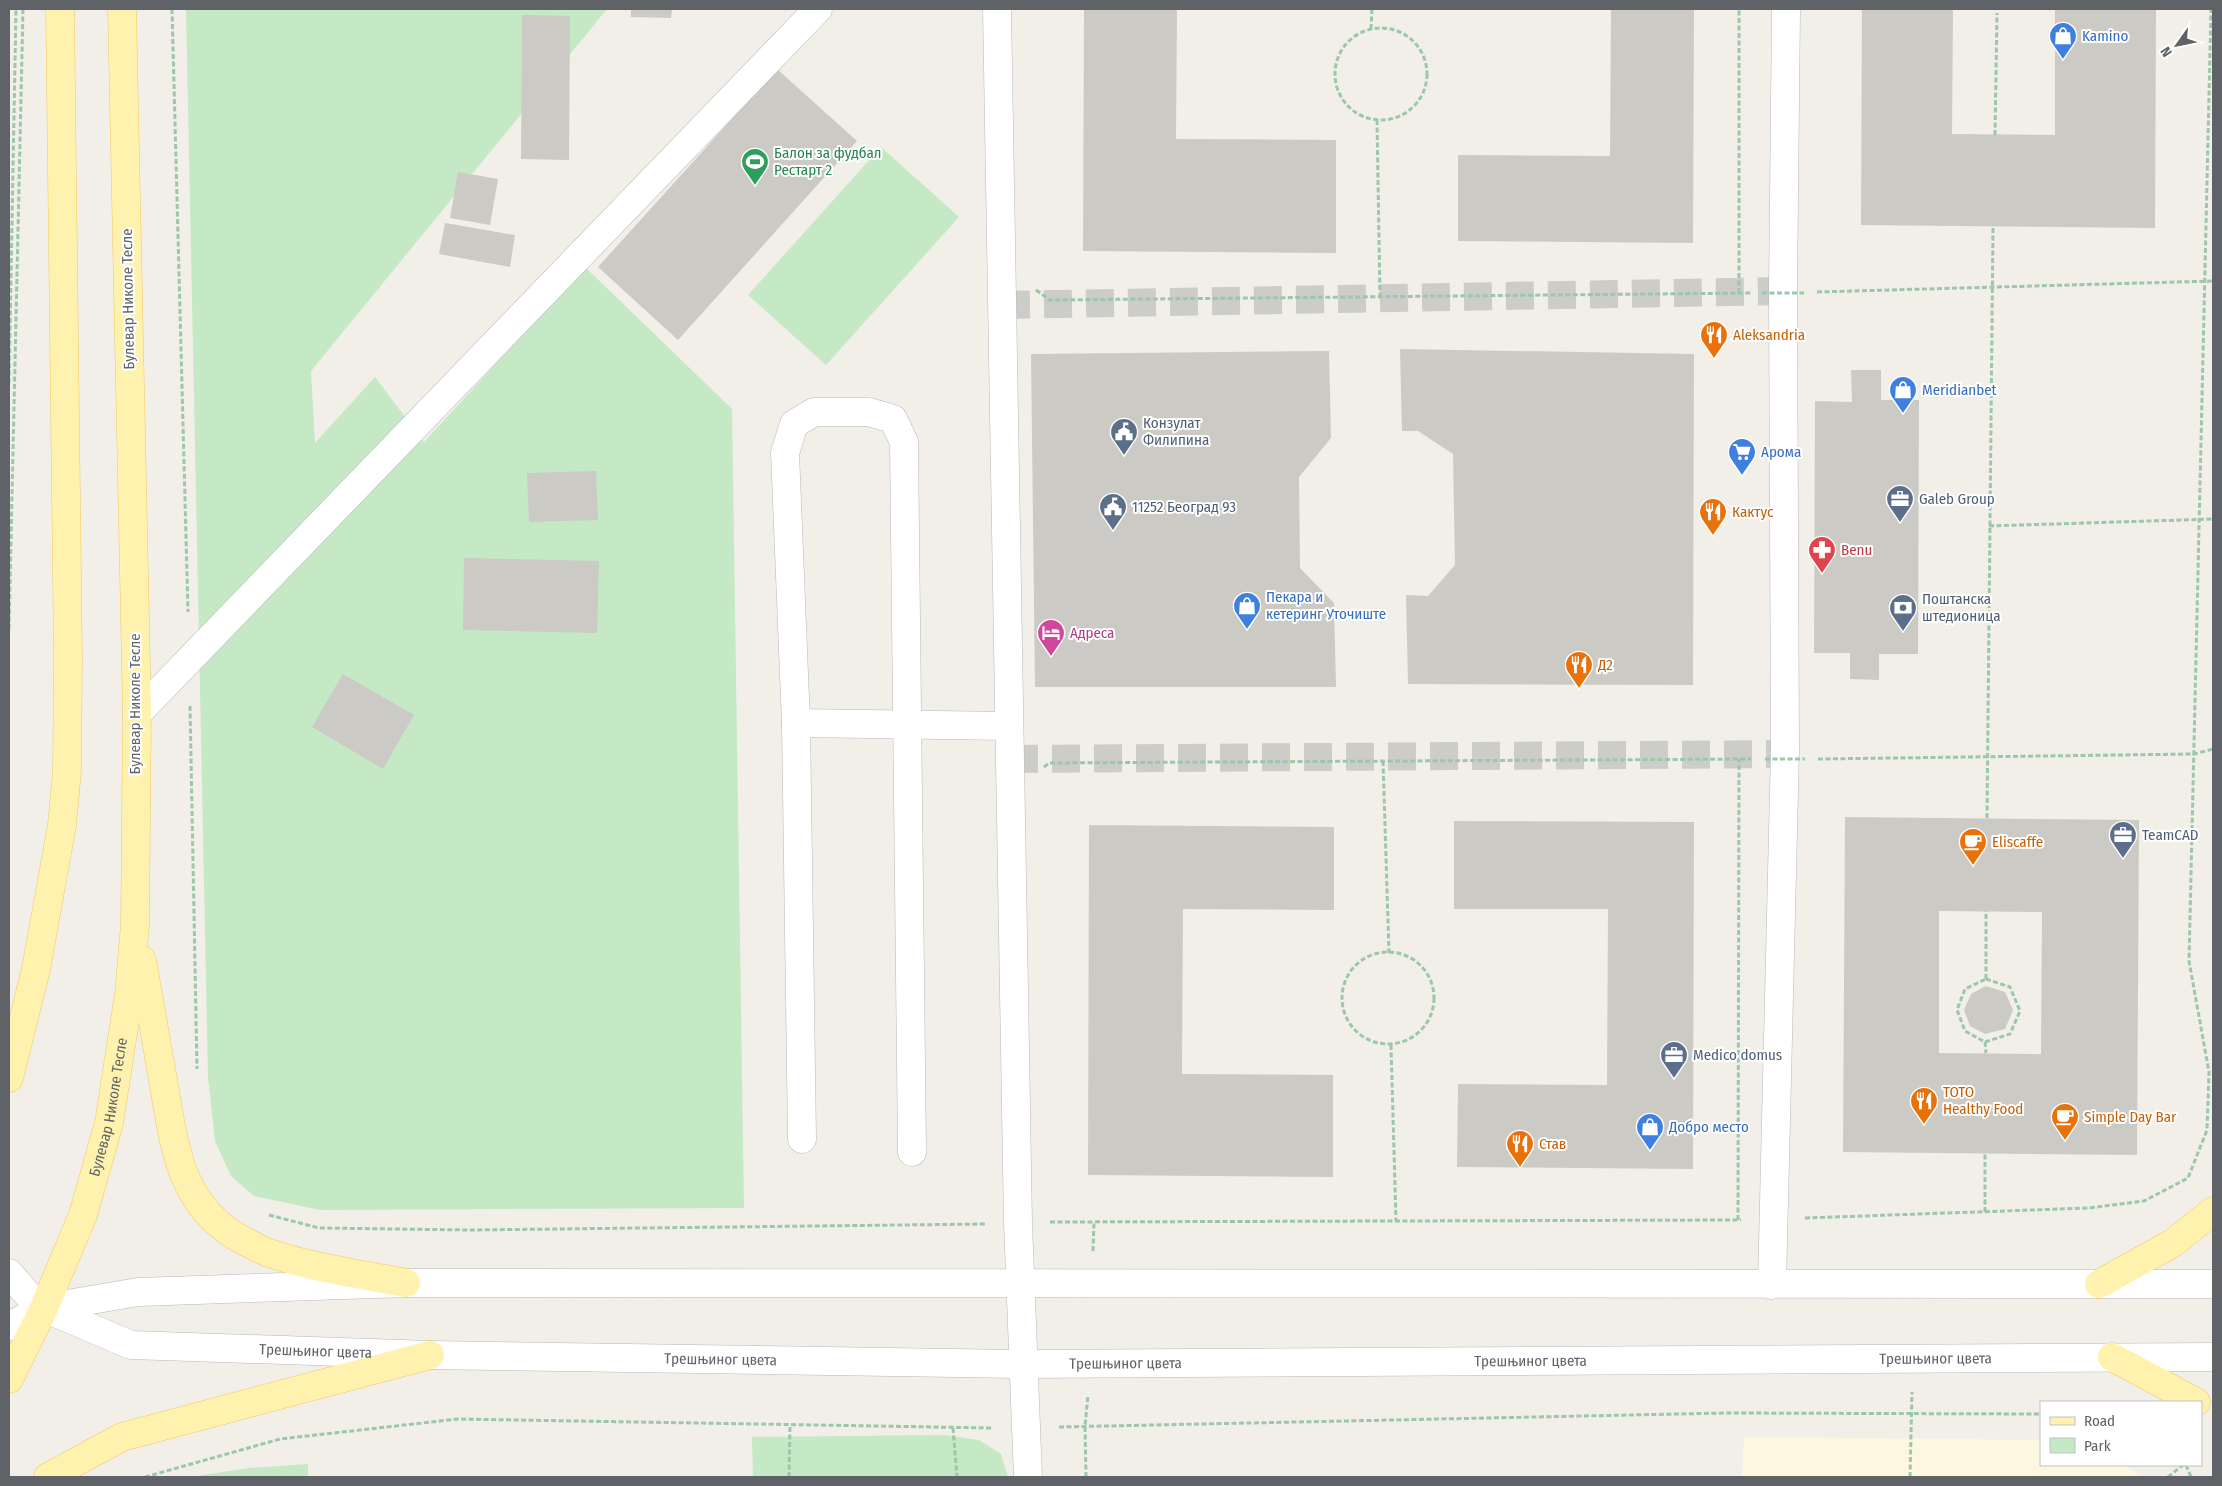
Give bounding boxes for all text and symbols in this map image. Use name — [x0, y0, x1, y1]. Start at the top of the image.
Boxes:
north arrow — [2152, 20, 2202, 70]
shop icon: Kamino — [2048, 21, 2078, 60]
place label: Kamino — [2082, 27, 2128, 45]
text: N — [2157, 44, 2176, 60]
place label: Балон за фудбал Рестарт 2 — [774, 144, 882, 179]
sports icon: Балон за фудбал Рестарт 2 — [740, 147, 770, 186]
street label: Булевар Николе Тесле — [118, 228, 138, 370]
restaurant icon: Aleksandria — [1699, 320, 1729, 359]
place label: Aleksandria — [1733, 326, 1805, 344]
shop icon: Meridianbet — [1888, 375, 1918, 414]
place label: Meridianbet — [1922, 381, 1997, 399]
place label: Конзулат Филипина — [1143, 414, 1209, 449]
public building icon: Конзулат Филипина — [1109, 417, 1139, 456]
supermarket icon: Арома — [1727, 437, 1757, 476]
place label: Арома — [1761, 443, 1801, 461]
office icon: Galeb Group — [1885, 484, 1915, 523]
place label: Galeb Group — [1919, 490, 1995, 508]
public building icon: 11252 Београд 93 — [1098, 492, 1128, 531]
restaurant icon: Кактус — [1698, 497, 1728, 536]
place label: 11252 Београд 93 — [1132, 498, 1236, 516]
place label: Кактус — [1732, 503, 1774, 521]
pharmacy icon: Benu — [1807, 535, 1837, 574]
place label: Benu — [1841, 541, 1872, 559]
place label: Пекара и кетеринг Уточиште — [1266, 588, 1386, 623]
place label: Поштанска штедионица — [1922, 590, 2001, 625]
shop icon: Пекара и кетеринг Уточиште — [1232, 591, 1262, 630]
bank icon: Поштанска штедионица — [1888, 593, 1918, 632]
hotel icon: Адреса — [1036, 618, 1066, 657]
place label: Адреса — [1070, 624, 1114, 642]
street label: Булевар Николе Тесле — [126, 633, 144, 775]
restaurant icon: Д2 — [1564, 650, 1594, 689]
place label: Д2 — [1597, 656, 1613, 674]
office icon: TeamCAD — [2108, 820, 2138, 859]
place label: TeamCAD — [2142, 826, 2199, 844]
cafe icon: Eliscaffe — [1958, 827, 1988, 866]
place label: Eliscaffe — [1992, 833, 2043, 851]
street label: Булевар Николе Тесле — [85, 1037, 131, 1179]
office icon: Medico domus — [1659, 1040, 1689, 1079]
place label: Medico domus — [1693, 1046, 1782, 1064]
place label: TOTO Healthy Food — [1943, 1083, 2023, 1118]
restaurant icon: TOTO Healthy Food — [1909, 1086, 1939, 1125]
cafe icon: Simple Day Bar — [2050, 1102, 2080, 1141]
place label: Simple Day Bar — [2084, 1108, 2177, 1126]
shop icon: Добро место — [1635, 1112, 1665, 1151]
place label: Добро место — [1668, 1118, 1749, 1136]
restaurant icon: Став — [1505, 1129, 1535, 1168]
place label: Став — [1539, 1135, 1566, 1153]
street label: Трешњиног цвета — [259, 1340, 372, 1362]
street label: Трешњиног цвета — [1879, 1349, 1992, 1368]
street label: Трешњиног цвета — [664, 1350, 777, 1369]
street label: Трешњиног цвета — [1474, 1352, 1587, 1370]
street label: Трешњиног цвета — [1069, 1354, 1182, 1373]
legend — [2040, 1401, 2202, 1466]
text: Road — [2084, 1412, 2115, 1430]
text: Park — [2084, 1437, 2111, 1455]

